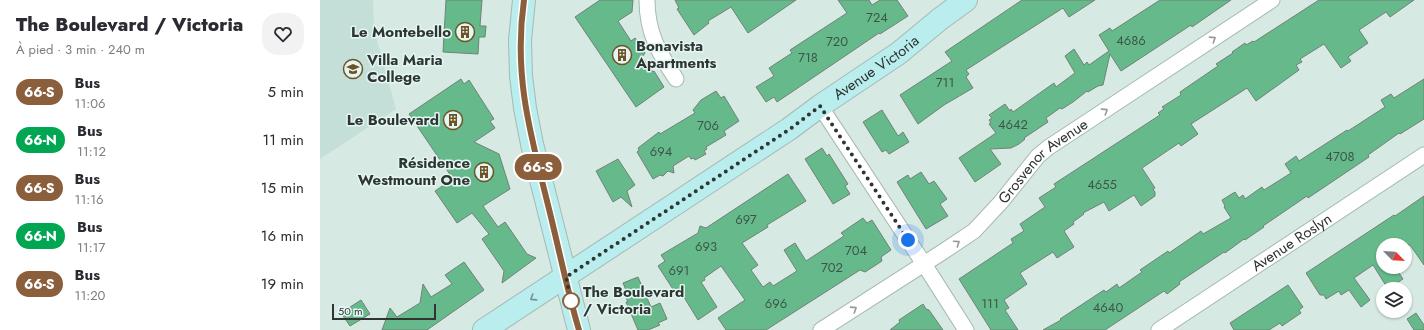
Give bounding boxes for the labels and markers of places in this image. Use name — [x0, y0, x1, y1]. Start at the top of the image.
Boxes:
place label: Le Montebello — [351, 21, 451, 43]
building icon: Le Montebello — [454, 21, 476, 43]
place label: Bonavista Apartments — [635, 35, 717, 74]
building icon: Bonavista Apartments — [611, 44, 633, 66]
place label: Villa Maria College — [366, 49, 443, 88]
school or university icon: Villa Maria College — [342, 58, 364, 80]
place label: Le Boulevard — [347, 109, 439, 131]
building icon: Le Boulevard — [442, 109, 464, 131]
place label: Résidence Westmount One — [358, 152, 470, 191]
building icon: Résidence Westmount One — [473, 161, 495, 183]
place label: The Boulevard / Victoria — [583, 281, 684, 320]
marker: The Boulevard / Victoria — [562, 292, 580, 310]

